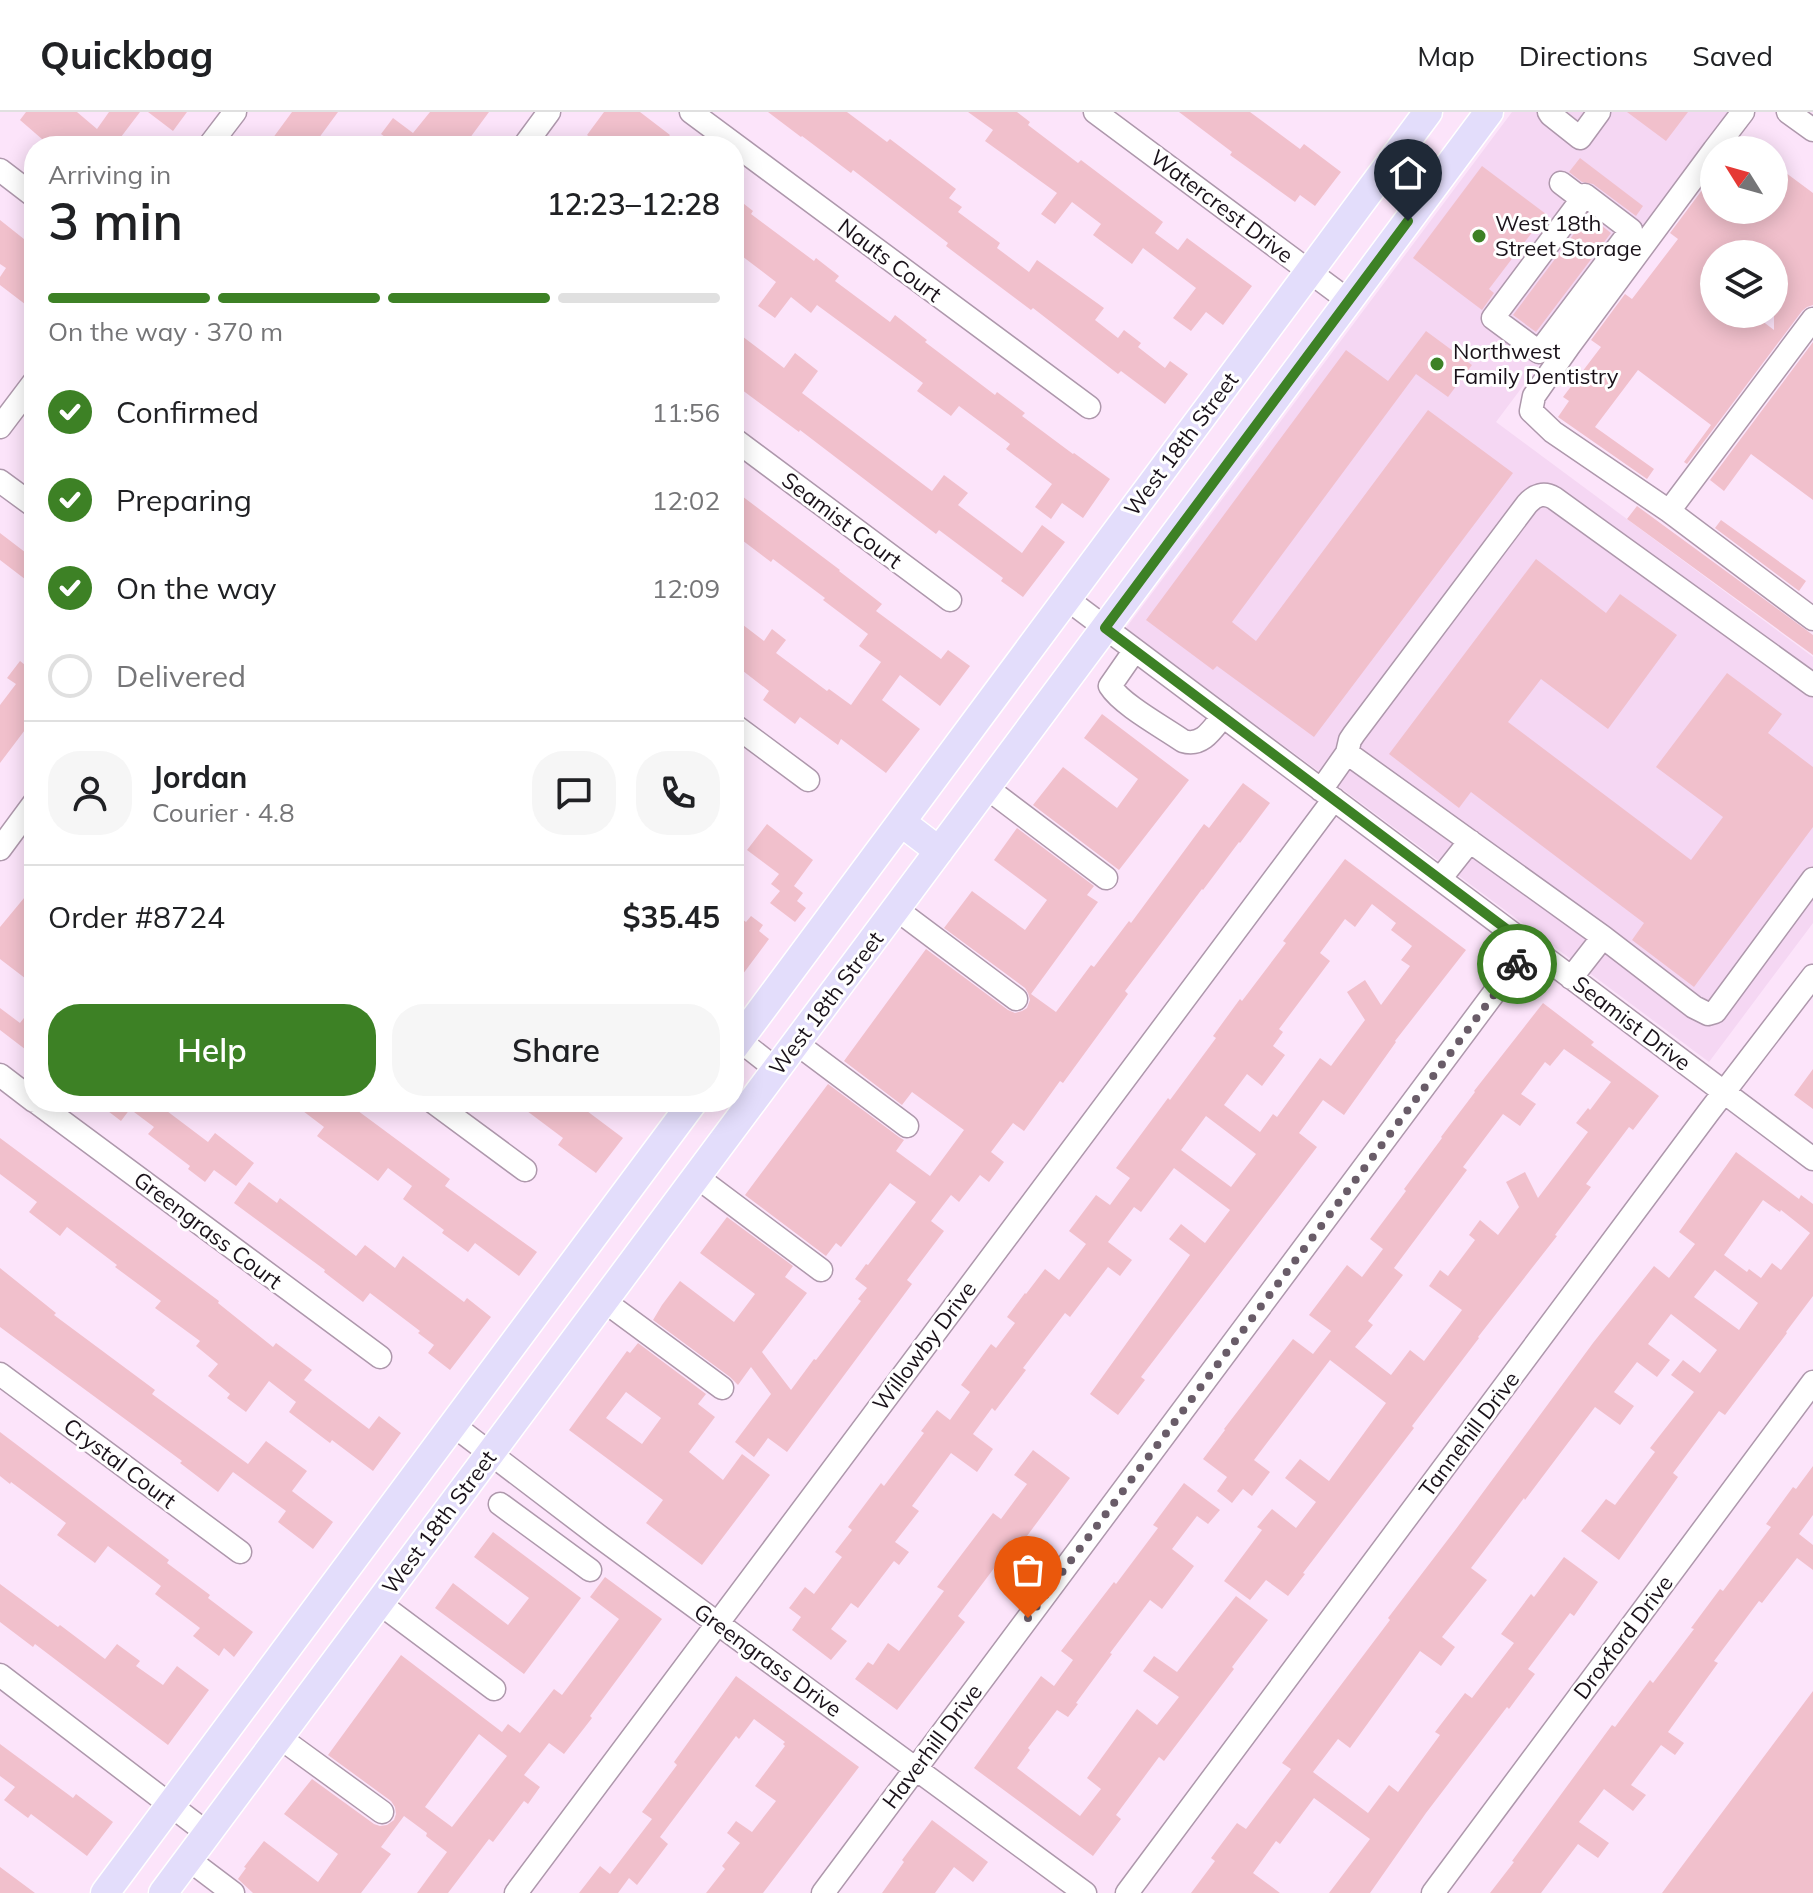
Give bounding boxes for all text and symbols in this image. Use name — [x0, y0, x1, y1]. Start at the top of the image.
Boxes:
text: Quickbag — [40, 31, 213, 79]
text: Map — [1417, 38, 1475, 73]
text: Directions — [1519, 38, 1648, 73]
text: Saved — [1692, 38, 1773, 73]
north arrow — [1700, 136, 1788, 224]
map controls — [1700, 136, 1788, 328]
pin — [1374, 139, 1442, 221]
street label: Watercrest Drive — [1145, 143, 1299, 269]
icon: home — [1386, 151, 1430, 195]
text: Arriving in — [48, 158, 171, 191]
text: 12:23–12:28 — [547, 185, 720, 223]
text: 3 min — [48, 188, 183, 253]
place label: West 18th Street Storage — [1495, 209, 1642, 262]
street label: Nauts Court — [833, 212, 948, 308]
marker: West 18th Street Storage — [1470, 227, 1488, 245]
button: layers — [1700, 240, 1788, 328]
text: On the way · 370 m — [48, 315, 283, 348]
place label: Northwest Family Dentistry — [1453, 337, 1619, 390]
marker: Northwest Family Dentistry — [1428, 355, 1446, 373]
street label: West 18th Street — [1118, 366, 1244, 521]
icon: check — [48, 390, 92, 434]
text: Confirmed — [116, 393, 259, 431]
text: 11:56 — [652, 396, 720, 429]
street label: Seamist Court — [776, 466, 908, 575]
icon: check — [48, 478, 92, 522]
text: Preparing — [116, 481, 252, 519]
text: 12:02 — [652, 484, 720, 517]
icon: check — [48, 566, 92, 610]
text: On the way — [116, 569, 276, 607]
text: 12:09 — [652, 572, 720, 605]
text: Delivered — [116, 657, 246, 695]
button: person — [48, 751, 132, 835]
button: chat — [532, 751, 616, 835]
button: phone — [636, 751, 720, 835]
text: Jordan — [152, 758, 247, 796]
text: Courier · 4.8 — [152, 796, 295, 829]
text: Order #8724 — [48, 898, 225, 936]
text: $35.45 — [623, 898, 720, 936]
courier — [1477, 924, 1557, 1004]
street label: West 18th Street — [763, 925, 889, 1080]
icon: bike — [1495, 942, 1539, 986]
street label: Seamist Drive — [1567, 969, 1697, 1077]
button: Help — [48, 1004, 376, 1096]
button: Share — [392, 1004, 720, 1096]
street label: Greengrass Court — [128, 1165, 288, 1295]
street label: Willowby Drive — [866, 1276, 982, 1416]
street label: Tannehill Drive — [1413, 1366, 1525, 1502]
street label: Crystal Court — [58, 1412, 182, 1515]
street label: West 18th Street — [376, 1444, 502, 1599]
pin — [994, 1536, 1062, 1618]
icon: bag — [1006, 1548, 1050, 1592]
street label: Droxford Drive — [1567, 1569, 1679, 1705]
street label: Greengrass Drive — [689, 1597, 847, 1723]
street label: Haverhill Drive — [876, 1678, 988, 1814]

